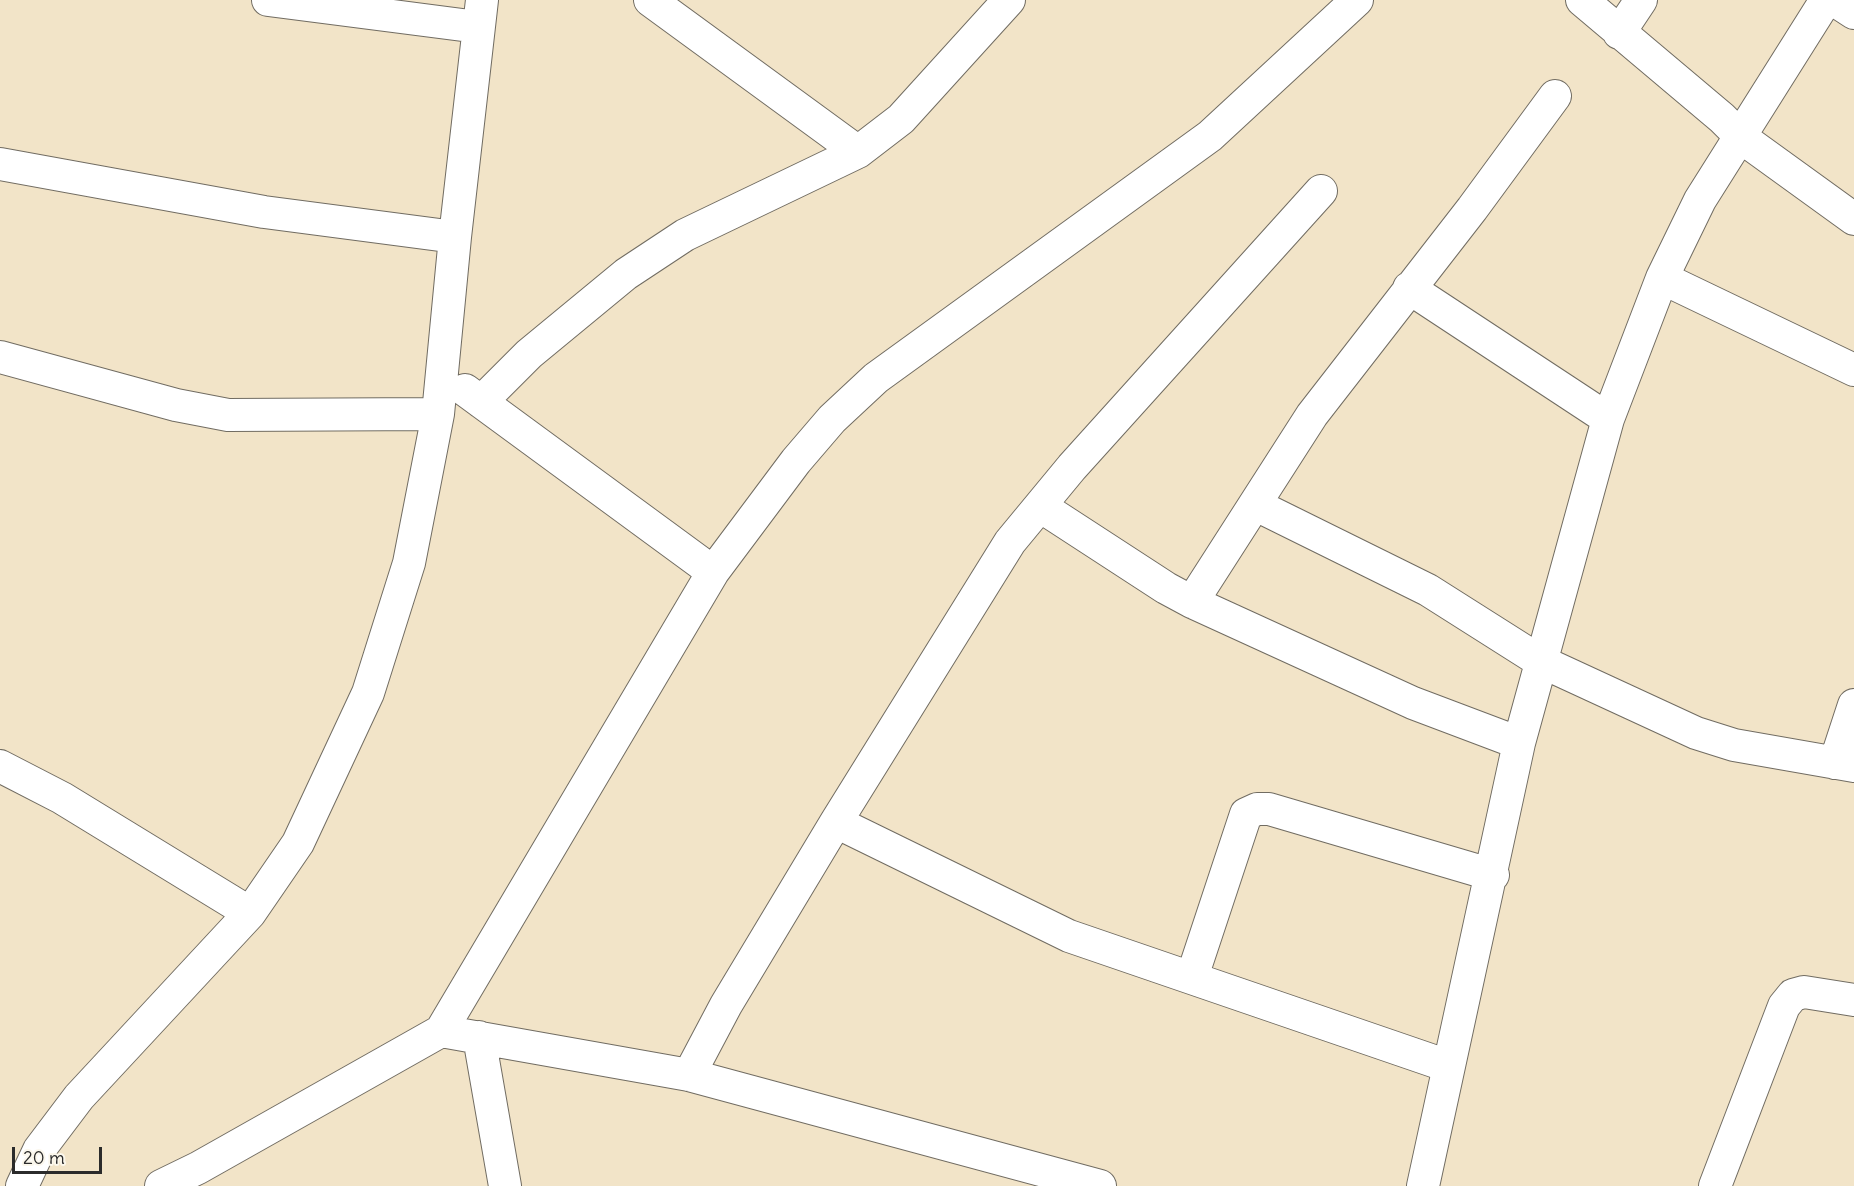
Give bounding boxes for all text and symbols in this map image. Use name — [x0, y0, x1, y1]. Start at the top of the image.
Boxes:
scale bar — [15, 1135, 105, 1173]
text: 20 m — [23, 1146, 65, 1169]

